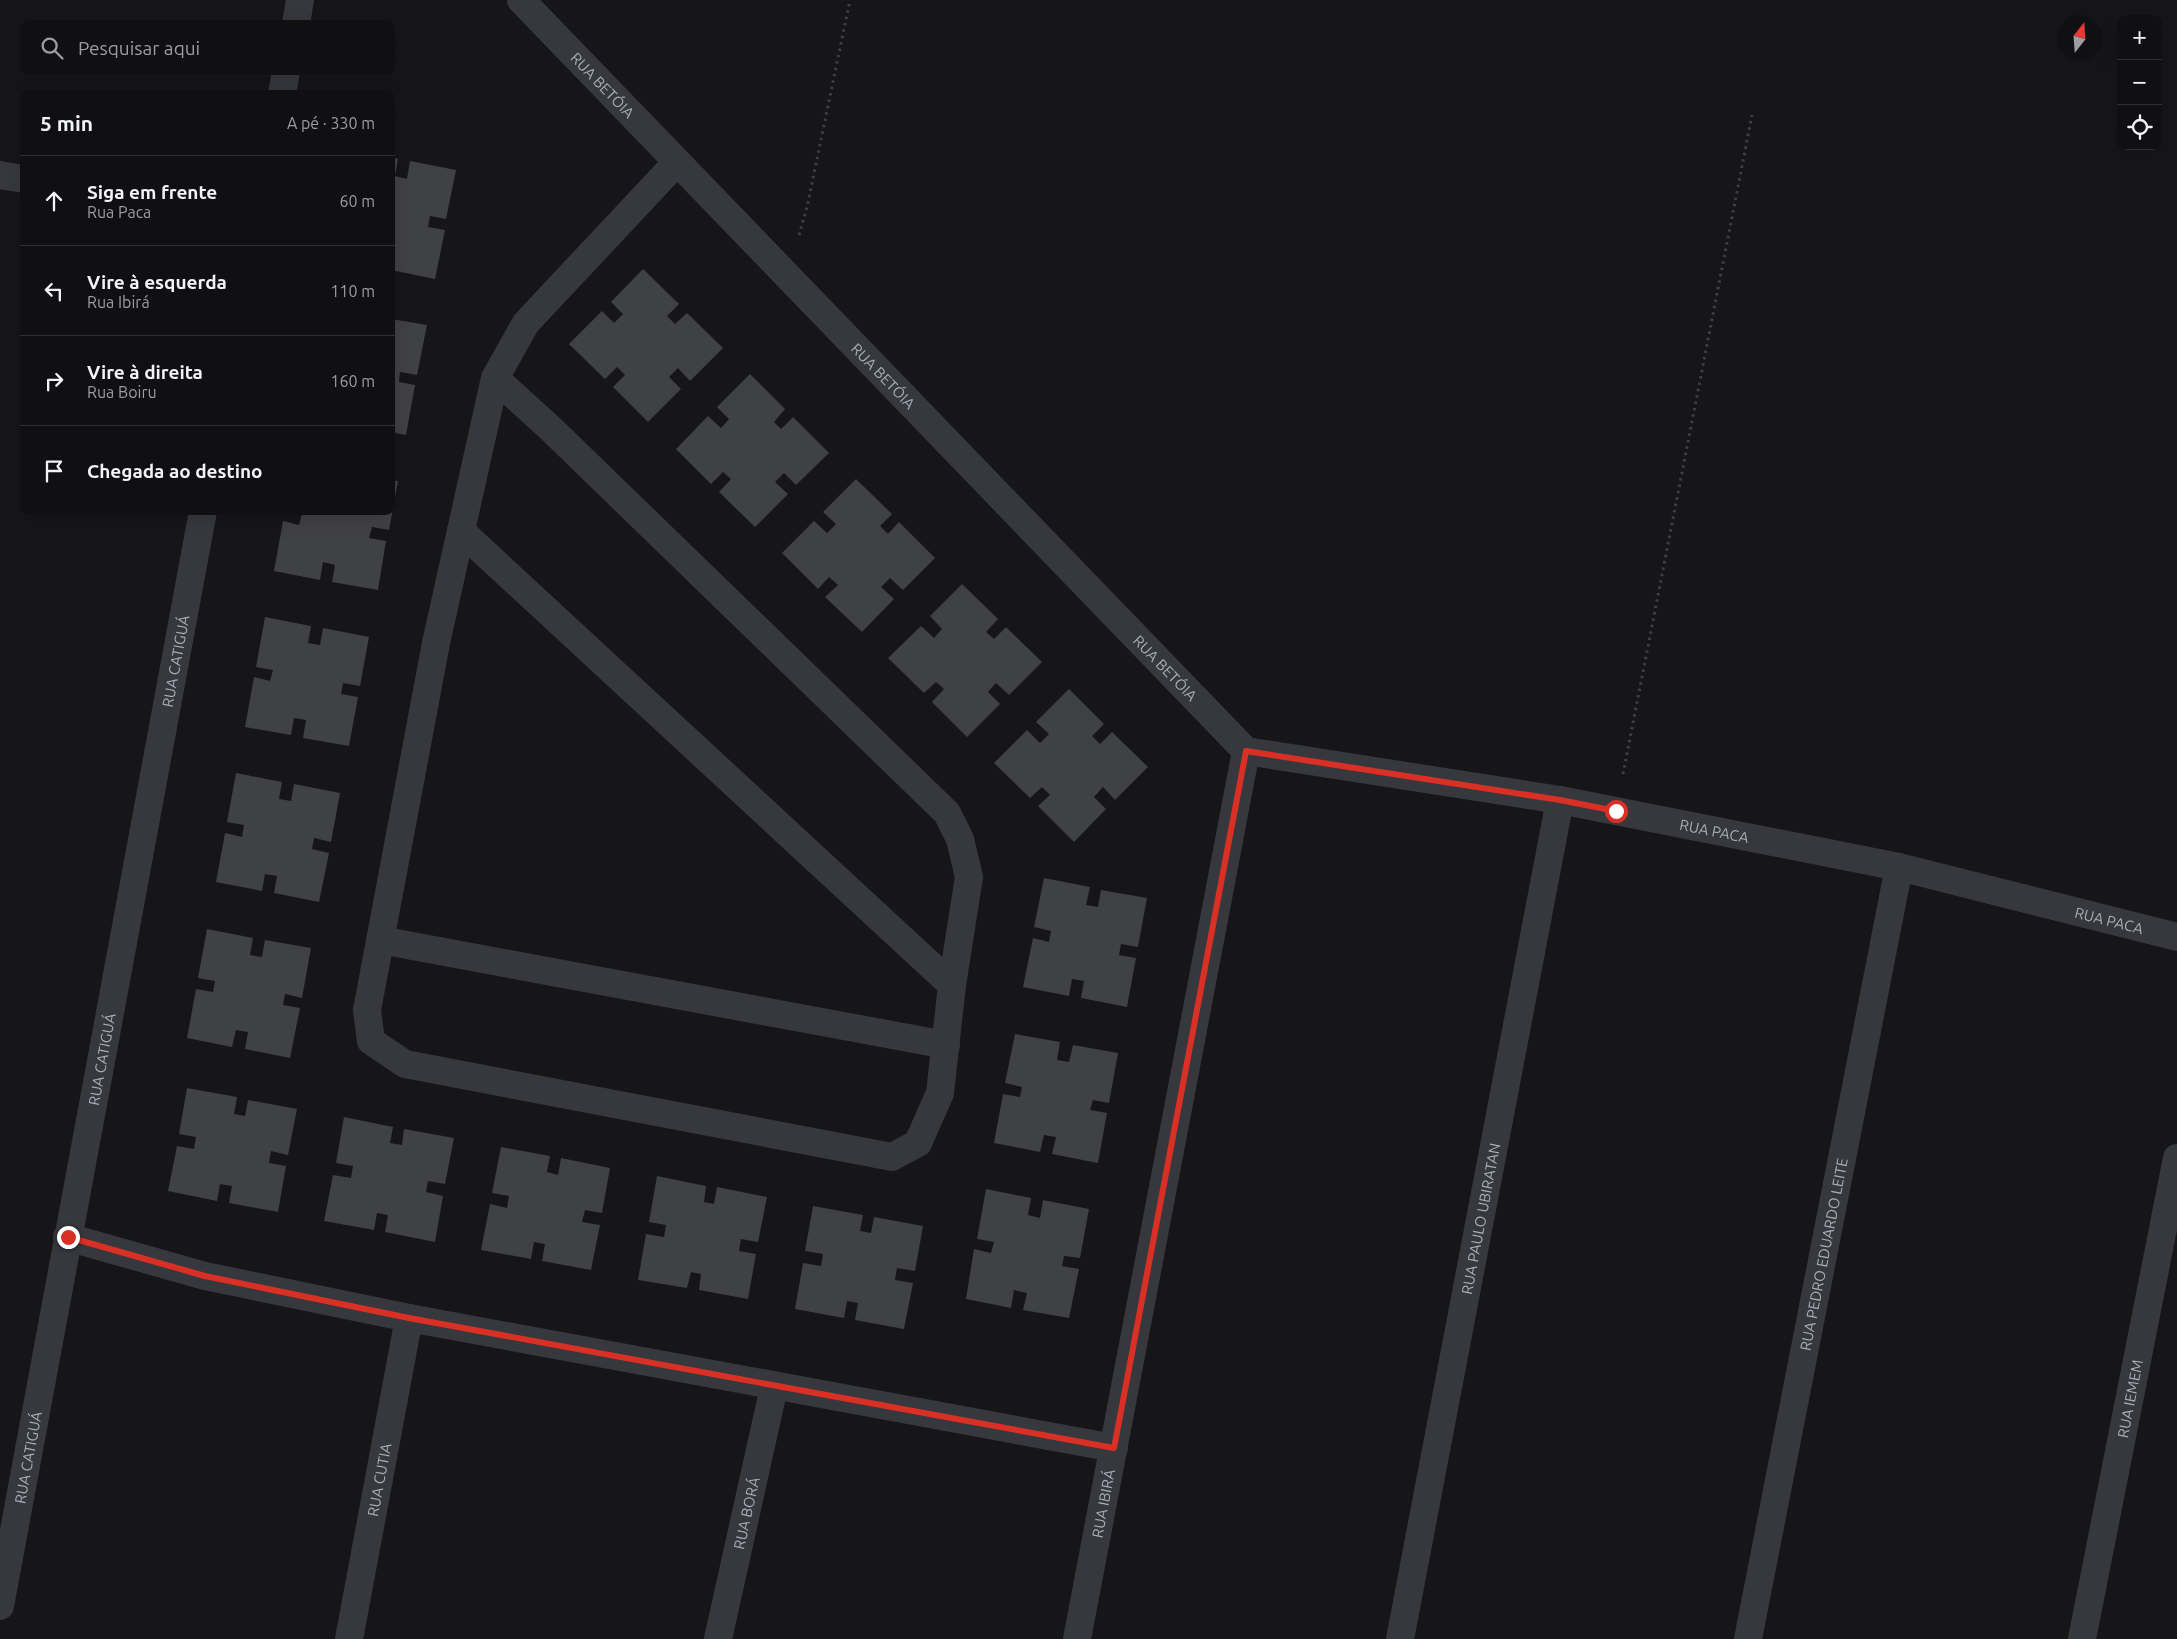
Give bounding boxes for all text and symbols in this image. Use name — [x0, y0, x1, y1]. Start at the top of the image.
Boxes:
north arrow — [2057, 15, 2102, 60]
map controls — [2117, 15, 2162, 150]
button: + — [2117, 15, 2162, 60]
search box — [20, 20, 395, 75]
icon: search — [38, 34, 66, 62]
text: Pesquisar aqui — [78, 37, 200, 59]
street label: RUA BETÓIA — [568, 49, 638, 121]
button: − — [2117, 60, 2162, 105]
button: locate — [2117, 105, 2162, 150]
text: 5 min — [40, 111, 93, 135]
text: A pé · 330 m — [287, 114, 375, 132]
text: Siga em frente — [87, 181, 217, 203]
icon: ahead — [40, 187, 68, 215]
text: 60 m — [339, 192, 375, 210]
text: Rua Paca — [87, 203, 151, 221]
text: Vire à esquerda — [87, 271, 227, 293]
icon: left — [40, 277, 68, 305]
text: 110 m — [330, 282, 375, 300]
text: Rua Ibirá — [87, 293, 150, 311]
street label: RUA BETÓIA — [848, 339, 919, 412]
text: Vire à direita — [87, 361, 203, 383]
icon: right — [40, 367, 68, 395]
text: 160 m — [330, 372, 375, 390]
text: Rua Boiru — [87, 383, 157, 401]
icon: arrive — [40, 457, 68, 485]
text: Chegada ao destino — [87, 460, 263, 482]
street label: RUA CATIGUÁ — [158, 613, 192, 709]
street label: RUA BETÓIA — [1130, 632, 1201, 704]
route start — [1605, 800, 1628, 823]
street label: RUA PACA — [1678, 815, 1751, 846]
street label: RUA PACA — [2073, 903, 2145, 937]
street label: RUA CATIGUÁ — [84, 1012, 118, 1107]
street label: RUA PAULO UBIRATAN — [1457, 1142, 1503, 1296]
street label: RUA PEDRO EDUARDO LEITE — [1796, 1157, 1850, 1352]
route end — [57, 1226, 80, 1249]
street label: RUA IEMEM — [2113, 1358, 2146, 1439]
street label: RUA CATIGUÁ — [11, 1410, 44, 1505]
street label: RUA CUTIA — [364, 1442, 394, 1518]
street label: RUA IBIRÁ — [1088, 1467, 1118, 1539]
street label: RUA BORÁ — [730, 1475, 762, 1551]

